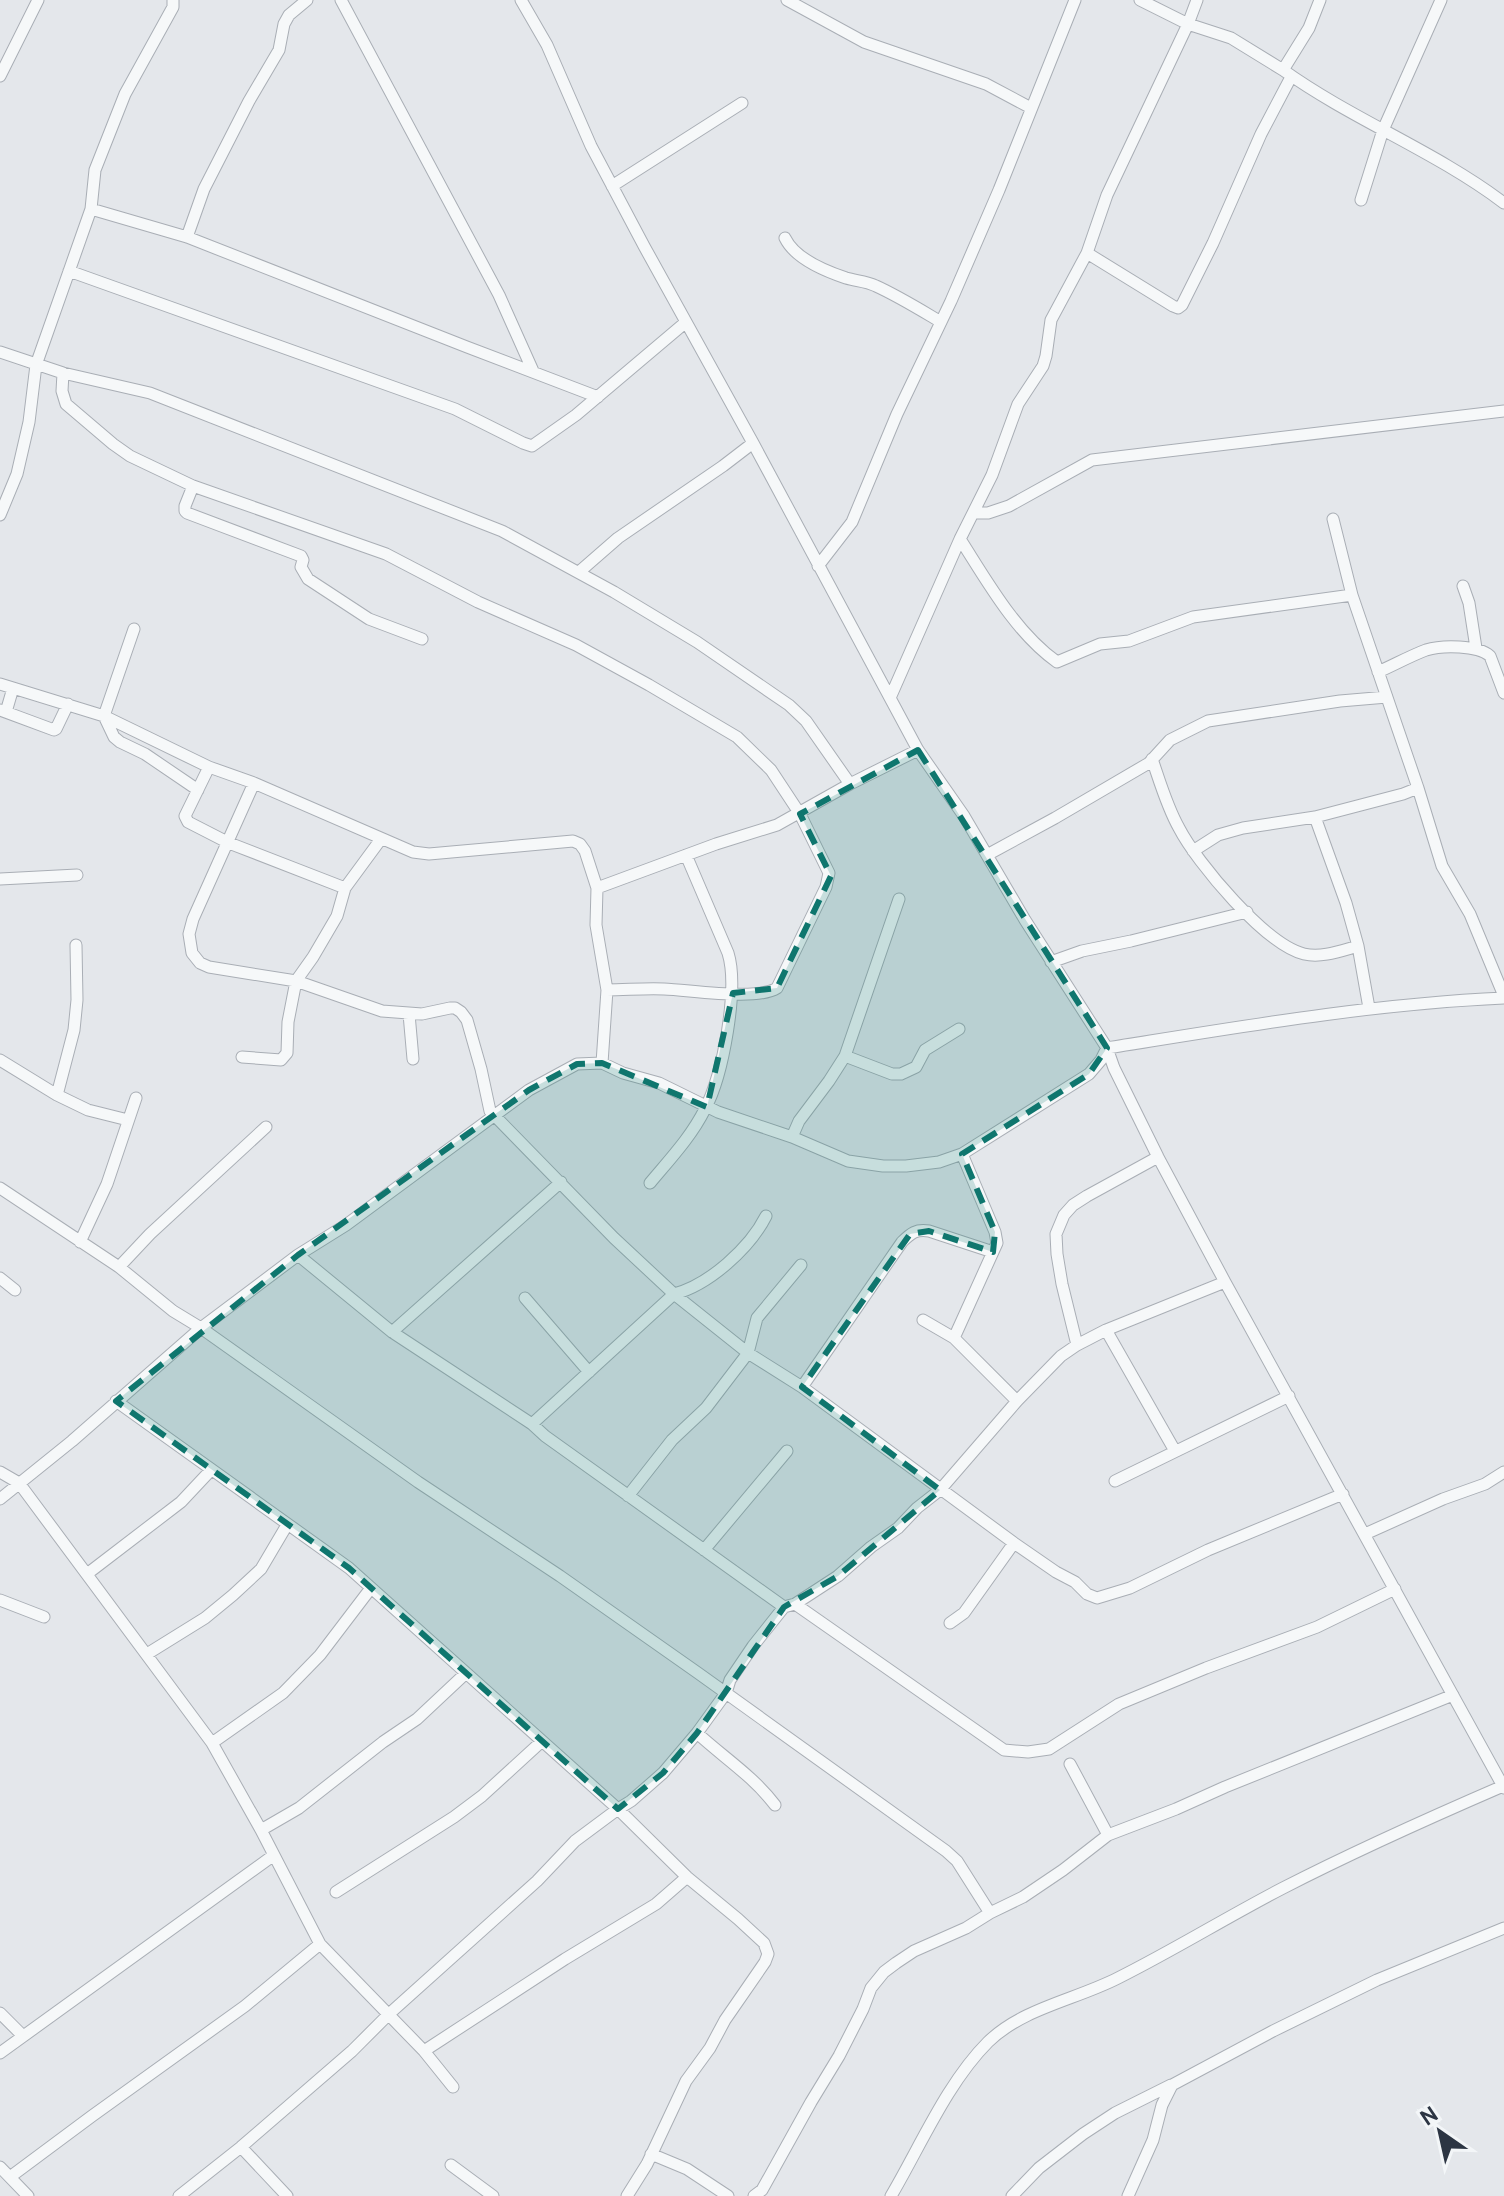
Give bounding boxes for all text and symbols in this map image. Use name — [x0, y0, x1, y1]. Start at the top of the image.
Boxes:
north arrow — [1400, 2092, 1480, 2172]
text: N — [1415, 2100, 1443, 2131]

